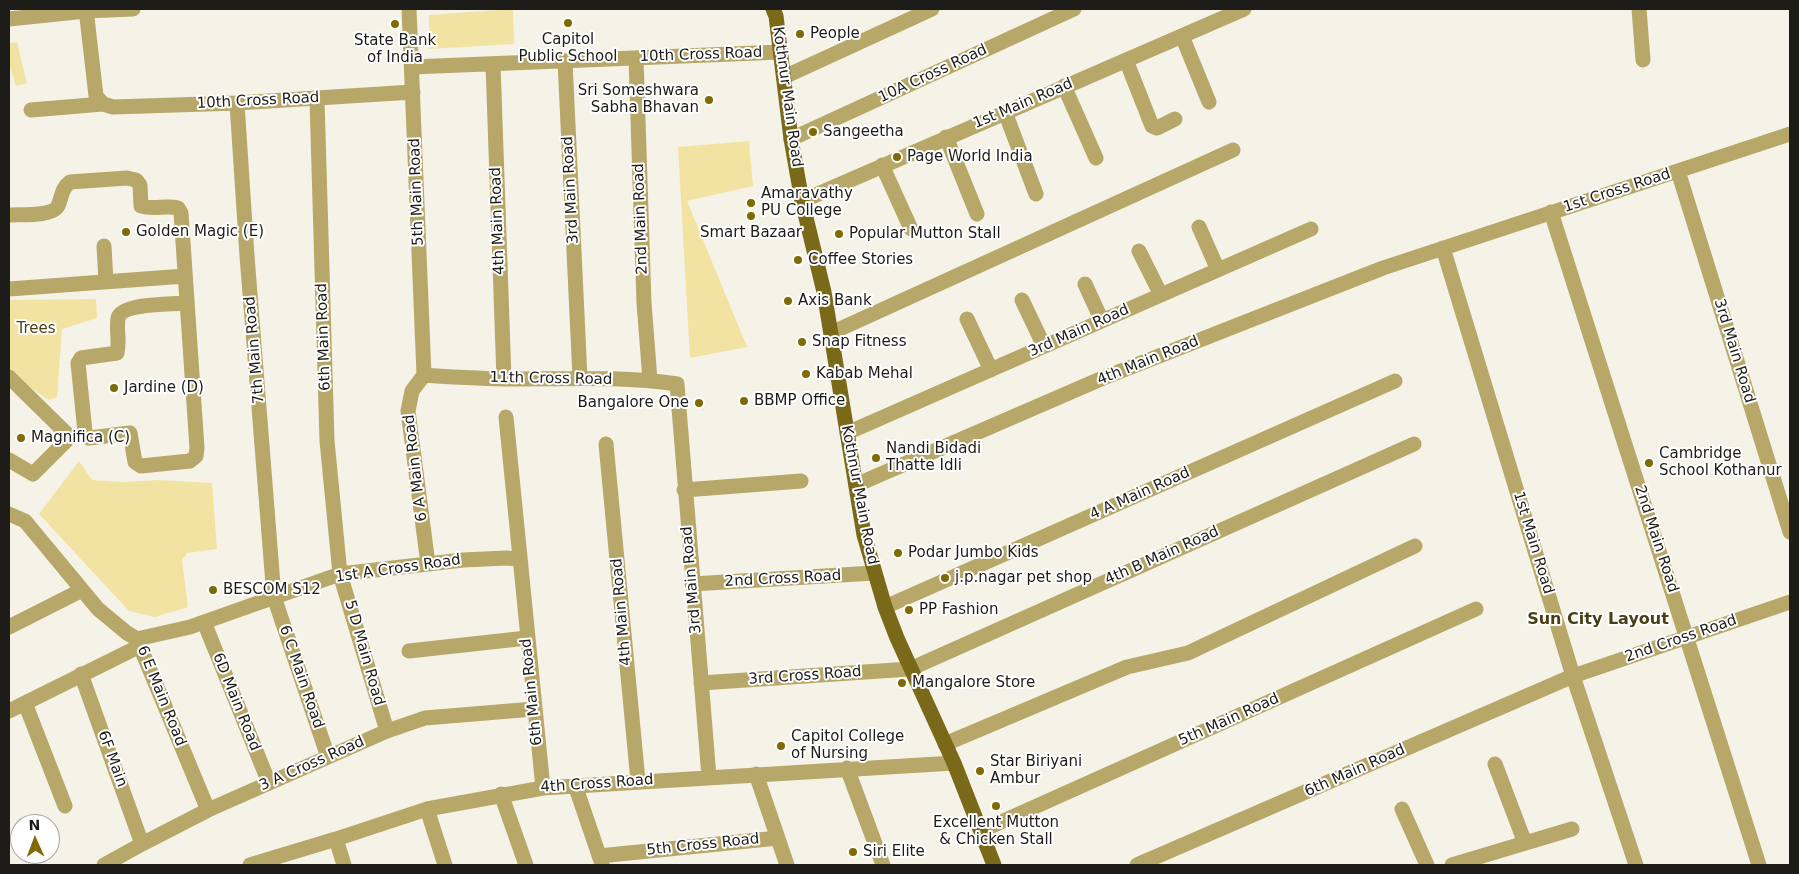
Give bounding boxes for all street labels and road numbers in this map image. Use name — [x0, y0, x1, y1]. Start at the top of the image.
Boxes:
street label: Kothnur Main Road — [768, 26, 806, 168]
street label: 10A Cross Road — [876, 41, 990, 107]
street label: 10th Cross Road — [639, 44, 763, 66]
street label: 1st Main Road — [971, 75, 1075, 133]
street label: 10th Cross Road — [196, 89, 320, 113]
street label: 3rd Main Road — [559, 136, 583, 244]
street label: 5th Main Road — [406, 138, 428, 246]
street label: 2nd Main Road — [630, 163, 652, 275]
street label: 1st Cross Road — [1561, 165, 1673, 217]
street label: 4th Main Road — [487, 167, 509, 275]
street label: 6th Main Road — [313, 283, 335, 391]
street label: 7th Main Road — [241, 295, 269, 405]
street label: 3rd Main Road — [1710, 297, 1758, 405]
street label: 3rd Main Road — [1026, 301, 1132, 361]
street label: 4th Main Road — [1095, 332, 1201, 390]
street label: 11th Cross Road — [489, 369, 613, 389]
street label: 6 A Main Road — [401, 414, 431, 522]
street label: Kothnur Main Road — [837, 424, 881, 566]
street label: 4 A Main Road — [1087, 464, 1193, 524]
street label: 2nd Main Road — [1630, 483, 1682, 595]
street label: 1st Main Road — [1509, 490, 1557, 596]
street label: 4th B Main Road — [1102, 523, 1222, 589]
street label: 3rd Main Road — [678, 525, 706, 635]
street label: 1st A Cross Road — [334, 551, 462, 587]
street label: 4th Main Road — [608, 557, 636, 667]
street label: 2nd Cross Road — [724, 567, 842, 591]
street label: 5 D Main Road — [340, 598, 388, 708]
street label: 2nd Cross Road — [1623, 611, 1739, 667]
street label: 6 C Main Road — [275, 623, 327, 731]
street label: 6th Main Road — [517, 637, 547, 747]
street label: 6 E Main Road — [133, 643, 189, 749]
street label: 6D Main Road — [208, 650, 264, 754]
street label: 3rd Cross Road — [748, 663, 862, 689]
street label: 5th Main Road — [1176, 690, 1282, 750]
street label: 6F Main — [93, 728, 131, 790]
street label: 3 A Cross Road — [257, 733, 367, 795]
street label: 6th Main Road — [1302, 741, 1408, 801]
street label: 4th Cross Road — [540, 771, 654, 797]
street label: 5th Cross Road — [646, 830, 760, 860]

